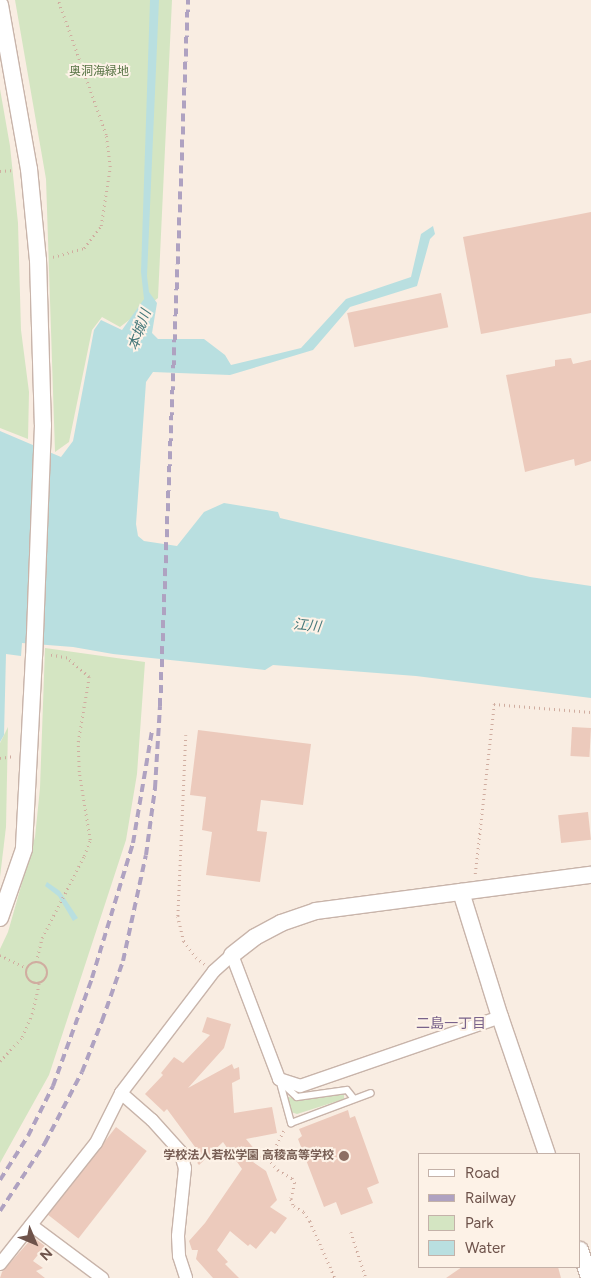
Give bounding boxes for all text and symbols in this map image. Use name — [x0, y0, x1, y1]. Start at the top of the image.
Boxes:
park label: 奥洞海緑地 — [69, 65, 129, 79]
water label: 本城川 — [125, 307, 155, 353]
water label: 江川 — [292, 616, 322, 636]
district label: 二島一丁目 — [416, 1016, 486, 1032]
place label: 学校法人若松学園 高稜高等学校 — [163, 1149, 334, 1163]
marker: 学校法人若松学園 高稜高等学校 — [338, 1150, 350, 1162]
legend — [418, 1153, 581, 1268]
text: Road — [465, 1164, 500, 1182]
text: Railway — [465, 1189, 516, 1207]
text: Park — [465, 1214, 494, 1232]
north arrow — [10, 1218, 60, 1268]
text: Water — [465, 1239, 505, 1257]
text: N — [36, 1244, 56, 1264]

